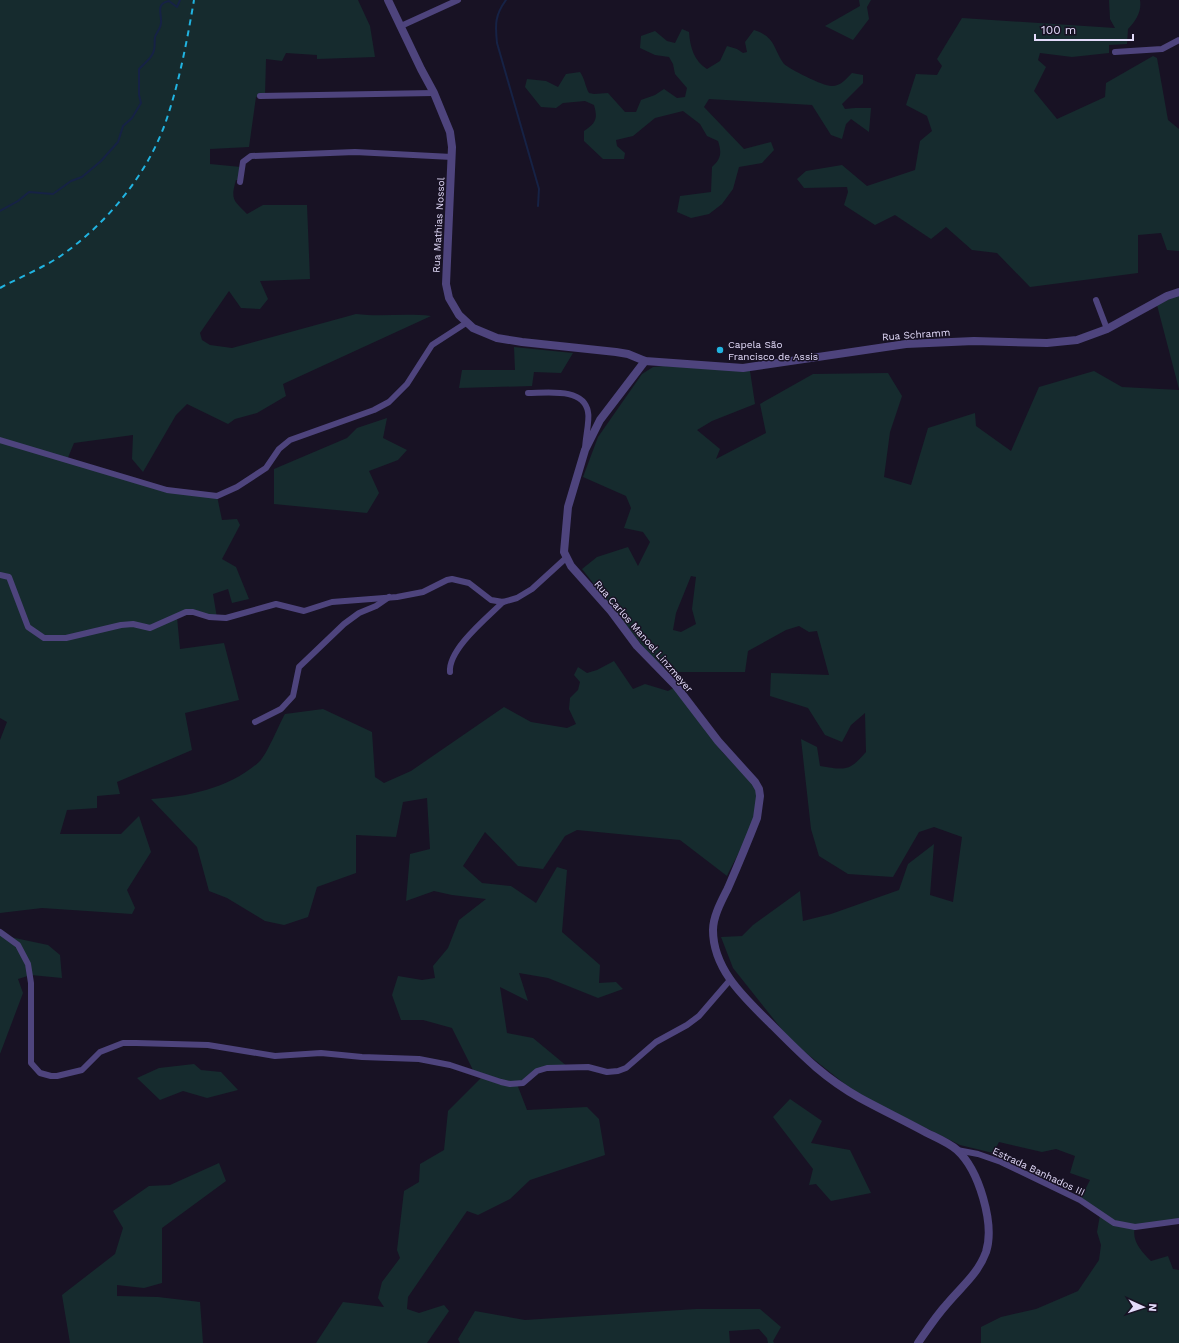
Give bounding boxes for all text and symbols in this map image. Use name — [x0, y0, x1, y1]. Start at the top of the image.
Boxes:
scale bar — [1035, 16, 1133, 42]
text: 100 m — [1041, 23, 1076, 37]
street label: Rua Mathias Nossol — [431, 177, 446, 273]
street label: Rua Schramm — [882, 327, 951, 342]
place label: Capela São Francisco de Assis — [728, 339, 818, 362]
marker: Capela São Francisco de Assis — [715, 345, 725, 355]
street label: Rua Carlos Manoel Linzmeyer — [592, 578, 695, 694]
street label: Estrada Banhados III — [991, 1145, 1087, 1198]
north arrow — [1123, 1287, 1163, 1327]
text: N — [1146, 1303, 1159, 1312]

